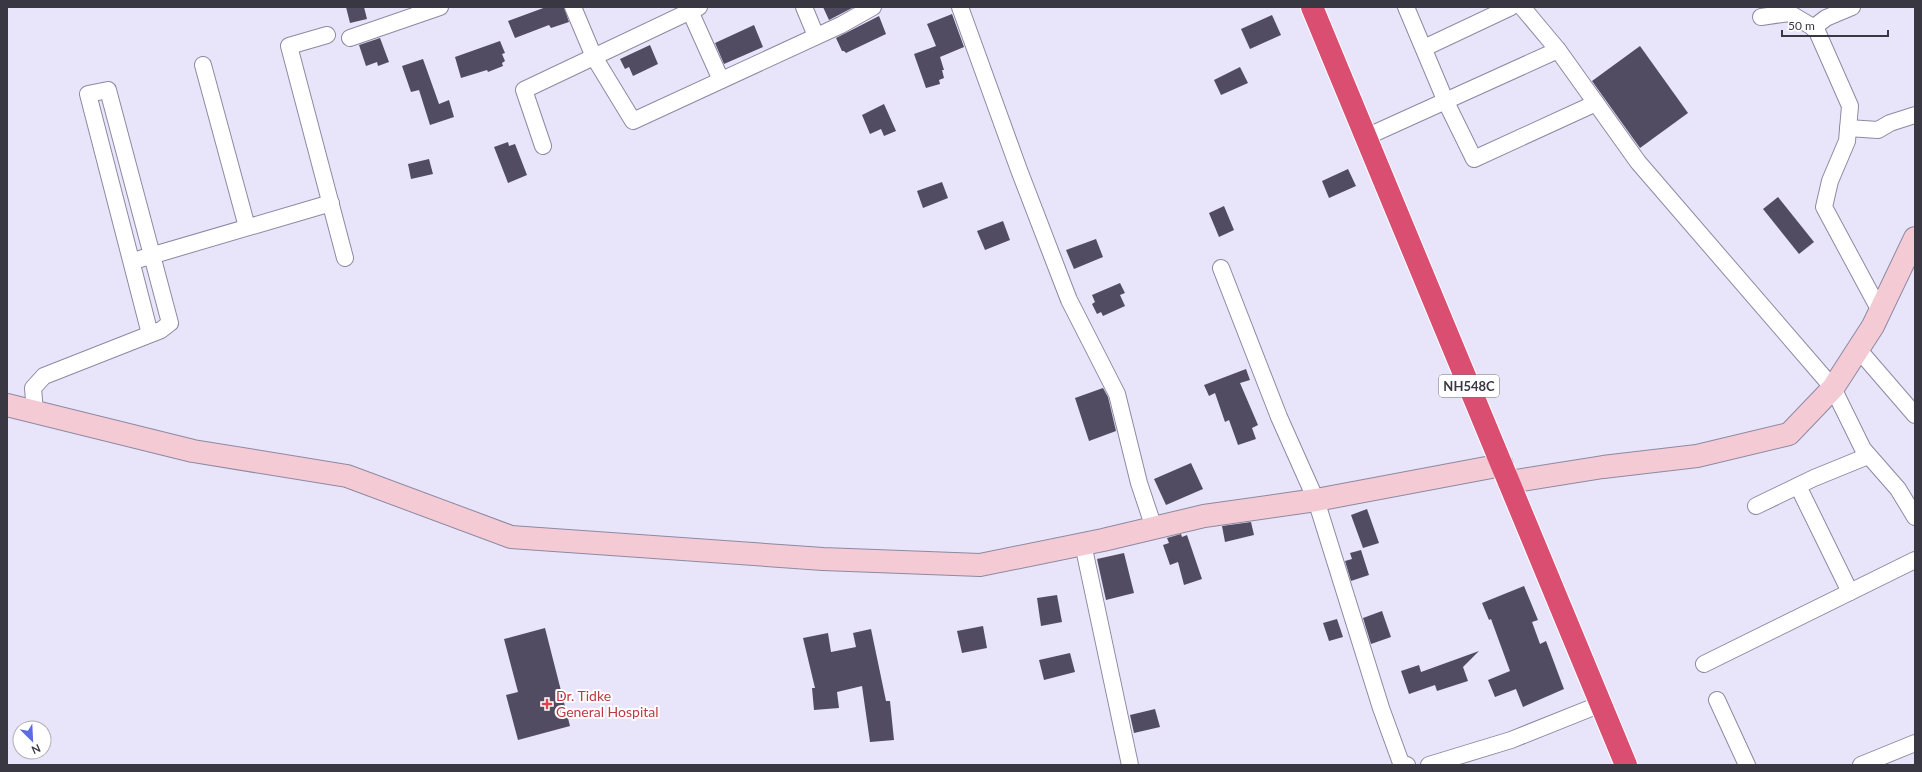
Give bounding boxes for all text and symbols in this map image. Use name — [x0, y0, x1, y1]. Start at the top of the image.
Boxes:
scale bar — [1782, 12, 1888, 38]
text: 50 m — [1788, 18, 1815, 33]
road number: NH548C — [1439, 375, 1499, 397]
place label: Dr. Tidke General Hospital — [556, 687, 659, 720]
marker: Dr. Tidke General Hospital — [541, 698, 553, 710]
north arrow — [12, 720, 52, 760]
text: N — [30, 742, 43, 757]

